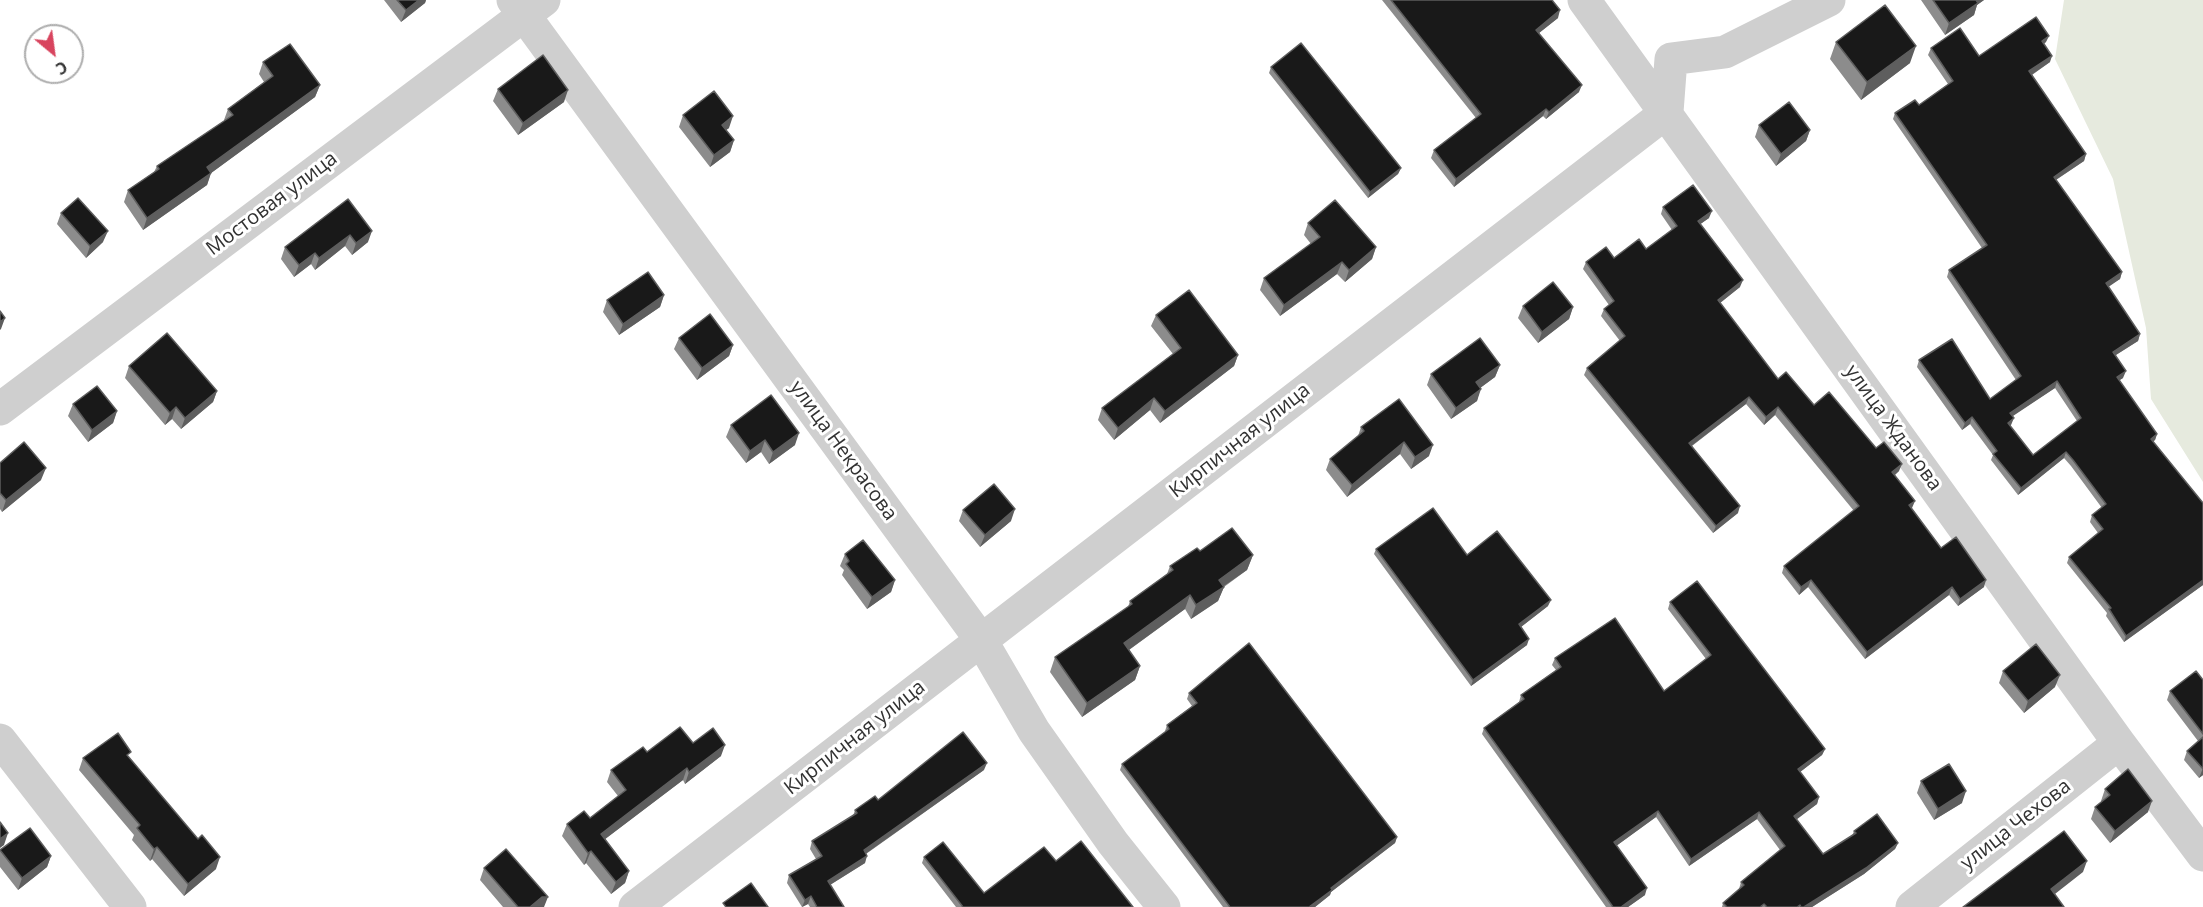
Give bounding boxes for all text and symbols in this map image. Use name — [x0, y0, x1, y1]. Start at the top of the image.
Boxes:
north arrow — [24, 24, 84, 84]
text: С — [52, 56, 72, 80]
street label: Мостовая улица — [202, 147, 342, 261]
street label: улица Жданова — [1839, 360, 1947, 496]
street label: улица Некрасова — [784, 376, 902, 526]
street label: Кирпичная улица — [1165, 379, 1315, 503]
street label: Кирпичная улица — [780, 676, 930, 800]
street label: улица Чехова — [1956, 775, 2076, 875]

